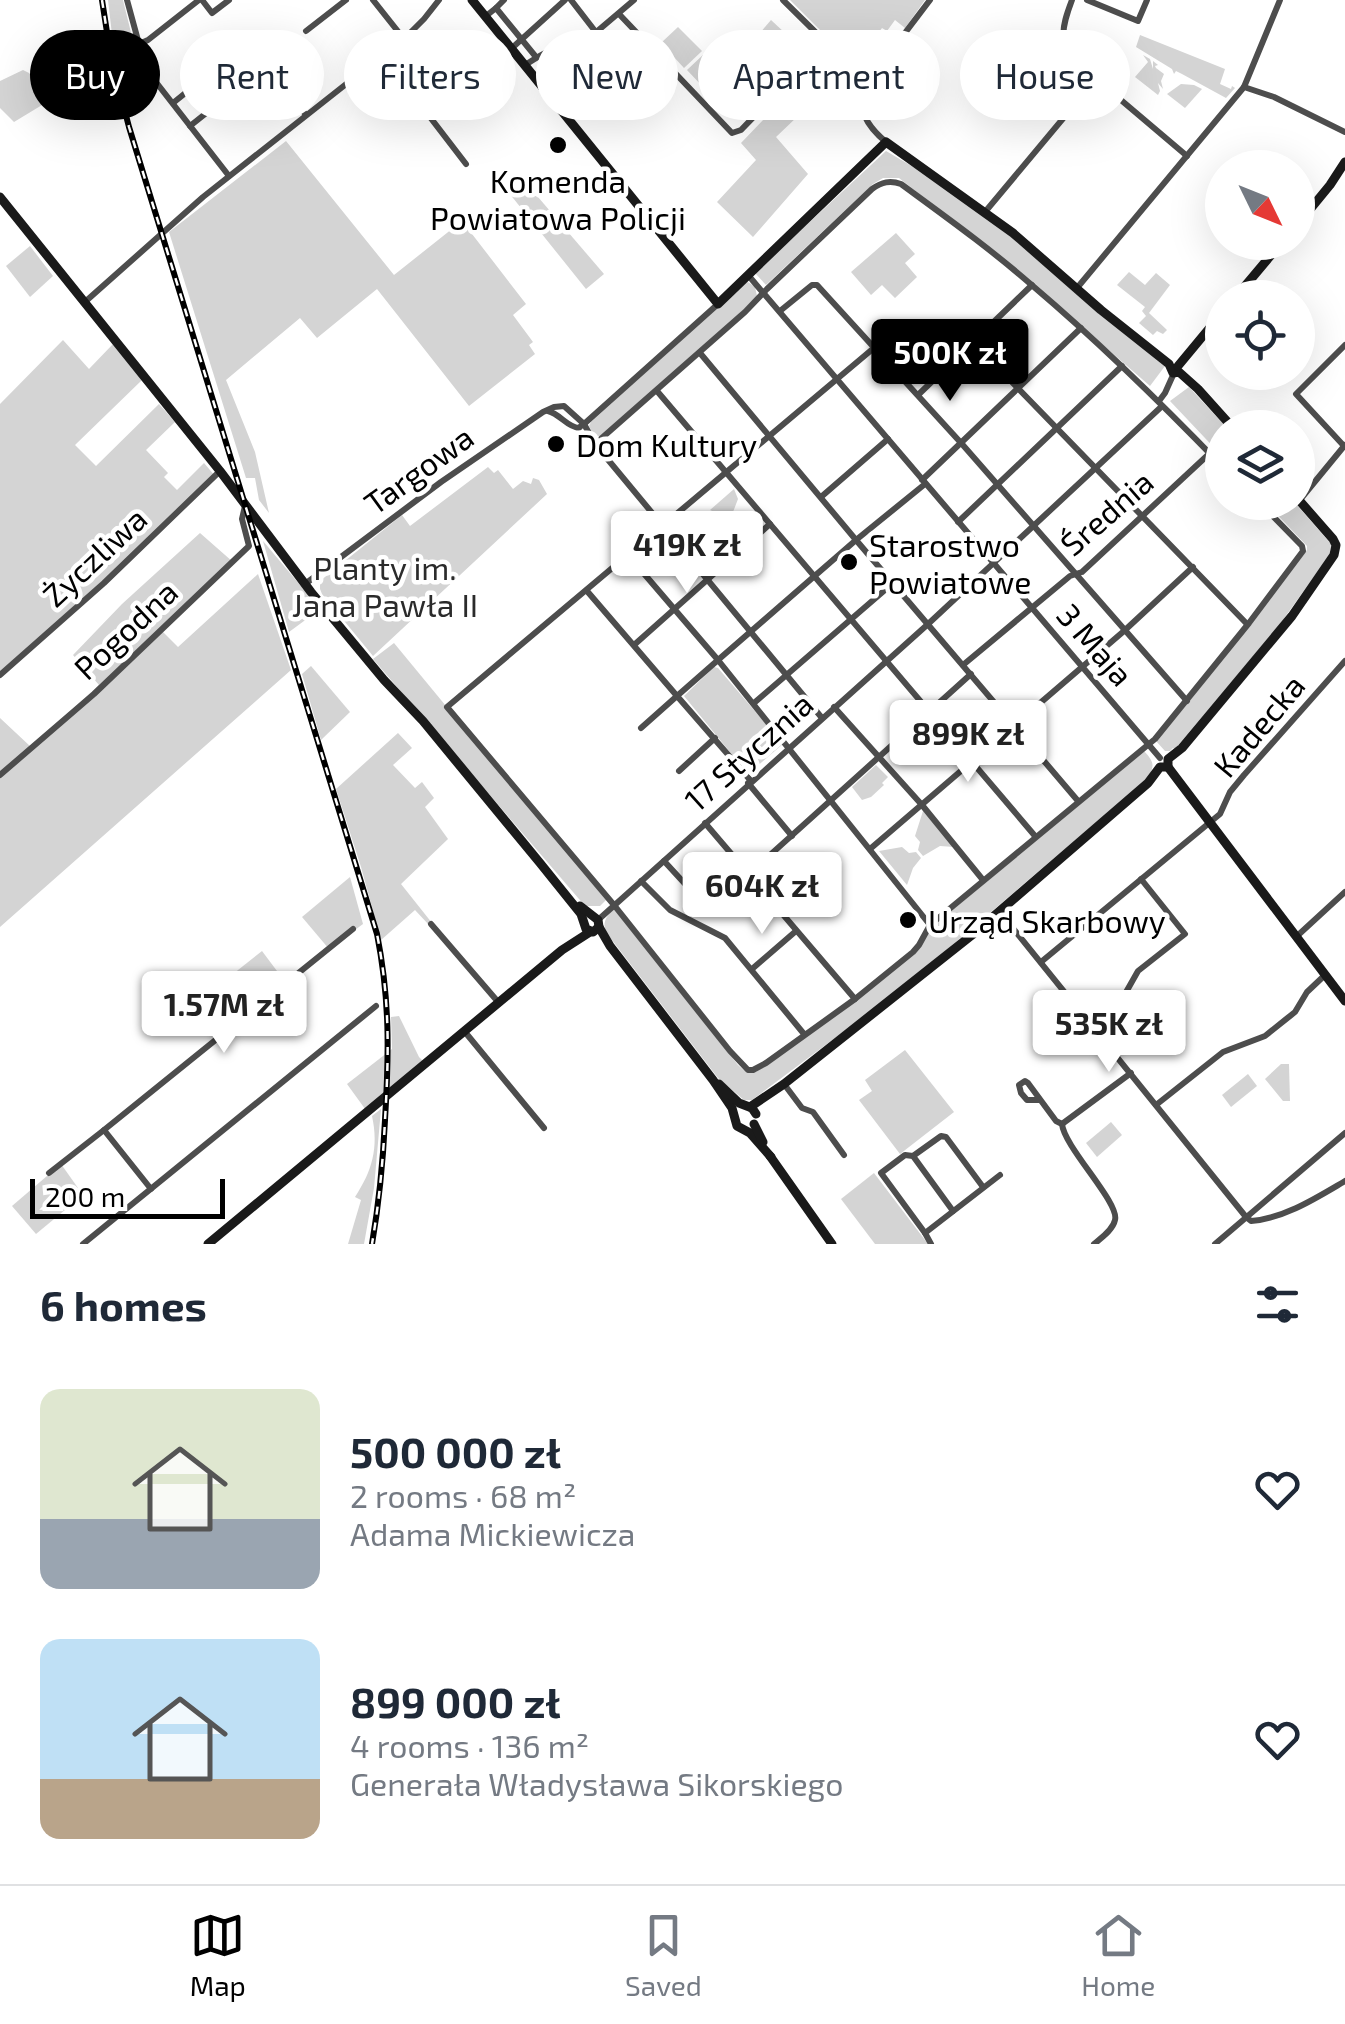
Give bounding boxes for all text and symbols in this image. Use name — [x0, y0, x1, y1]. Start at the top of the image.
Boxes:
chip: Buy — [30, 30, 160, 120]
chip: Rent — [180, 30, 324, 120]
chip: Filters — [344, 30, 516, 120]
chip: New — [536, 30, 678, 120]
chip: Apartment — [698, 30, 940, 120]
chip: House — [960, 30, 1130, 120]
marker: Komenda Powiatowa Policji — [547, 134, 569, 156]
north arrow — [1205, 150, 1315, 260]
map controls — [1205, 150, 1315, 520]
place label: Komenda Powiatowa Policji — [430, 161, 686, 237]
button: locate — [1205, 280, 1315, 390]
pin: 500K zł — [858, 319, 1042, 404]
text: 500K zł — [893, 332, 1007, 370]
button: layers — [1205, 410, 1315, 520]
street label: Targowa — [356, 417, 480, 521]
place label: Dom Kultury — [576, 425, 757, 463]
marker: Dom Kultury — [545, 433, 567, 455]
street label: Średnia — [1052, 462, 1160, 562]
street label: Życzliwa — [34, 498, 154, 614]
pin: 419K zł — [595, 511, 779, 596]
text: 419K zł — [633, 524, 741, 562]
place label: Starostwo Powiatowe — [869, 525, 1031, 600]
park label: Planty im. Jana Pawła II — [292, 548, 478, 623]
marker: Starostwo Powiatowe — [838, 551, 860, 573]
street label: Pogodna — [66, 572, 184, 686]
street label: 3 Maja — [1049, 595, 1142, 693]
street label: Kadecka — [1204, 666, 1312, 784]
street label: 17 Stycznia — [676, 684, 820, 818]
pin: 899K zł — [876, 700, 1060, 785]
text: 899K zł — [912, 713, 1024, 751]
pin: 604K zł — [670, 852, 854, 937]
text: 604K zł — [705, 865, 819, 903]
place label: Urząd Skarbowy — [928, 901, 1166, 939]
marker: Urząd Skarbowy — [897, 909, 919, 931]
pin: 1.57M zł — [121, 971, 327, 1056]
text: 1.57M zł — [164, 984, 284, 1022]
pin: 535K zł — [1017, 990, 1201, 1075]
text: 535K zł — [1055, 1003, 1163, 1041]
scale bar — [30, 1174, 225, 1218]
text: 200 m — [45, 1179, 125, 1213]
icon: filters — [1250, 1277, 1305, 1332]
text: 6 homes — [40, 1279, 207, 1329]
text: 500 000 zł — [350, 1426, 561, 1476]
icon: home — [120, 1429, 240, 1549]
icon: heart — [1250, 1462, 1305, 1517]
text: 2 rooms · 68 m² — [350, 1476, 576, 1514]
text: Adama Mickiewicza — [350, 1514, 635, 1552]
text: 899 000 zł — [350, 1676, 561, 1726]
icon: home — [120, 1679, 240, 1799]
icon: heart — [1250, 1712, 1305, 1767]
text: 4 rooms · 136 m² — [350, 1726, 589, 1764]
text: Generała Władysława Sikorskiego — [350, 1764, 843, 1802]
tab: Map — [190, 1908, 246, 2002]
tab: Saved — [625, 1908, 702, 2002]
tab: Home — [1081, 1908, 1155, 2002]

